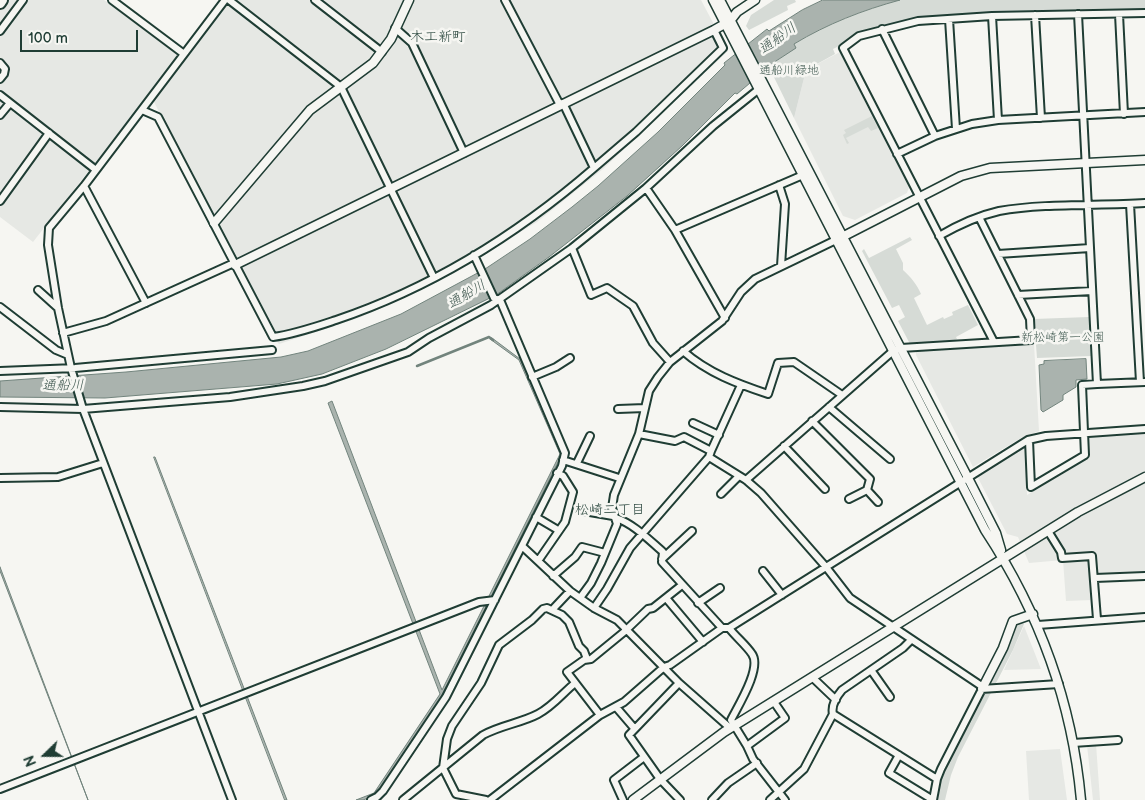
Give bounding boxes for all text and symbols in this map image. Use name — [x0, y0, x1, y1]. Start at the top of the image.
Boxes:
scale bar — [22, 20, 140, 52]
water label: 通船川 — [756, 20, 800, 58]
text: 100 m — [28, 29, 68, 48]
district label: 木工新町 — [410, 29, 466, 45]
park label: 通船川緑地 — [759, 64, 819, 78]
water label: 通船川 — [445, 277, 489, 313]
park label: 新松崎第一公園 — [1021, 331, 1105, 345]
water label: 通船川 — [42, 377, 84, 395]
district label: 松崎二丁目 — [575, 502, 645, 518]
north arrow — [20, 730, 70, 780]
text: N — [21, 753, 40, 769]

